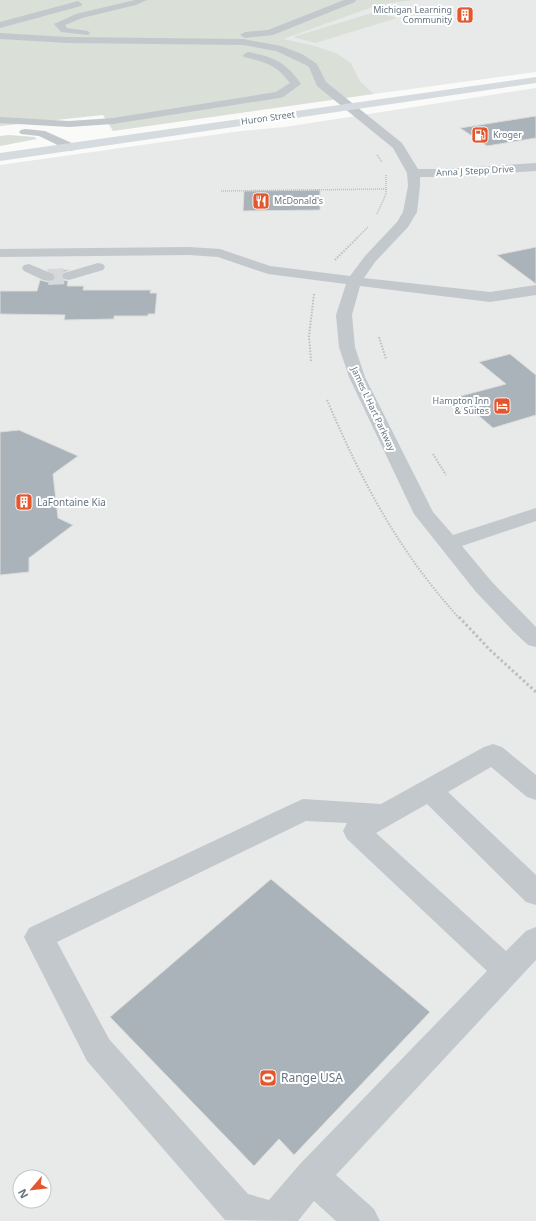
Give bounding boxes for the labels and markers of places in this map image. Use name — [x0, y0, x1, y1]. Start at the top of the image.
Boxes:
place label: Michigan Learning Community — [373, 3, 452, 26]
building icon: Michigan Learning Community — [455, 5, 475, 25]
fuel station icon: Kroger — [470, 125, 490, 145]
place label: Kroger — [493, 128, 522, 141]
restaurant icon: McDonald's — [251, 191, 271, 211]
place label: McDonald's — [274, 194, 323, 207]
place label: Hampton Inn & Suites — [433, 394, 489, 417]
hotel icon: Hampton Inn & Suites — [492, 396, 512, 416]
building icon: LaFontaine Kia — [14, 492, 34, 512]
place label: LaFontaine Kia — [37, 495, 106, 509]
sports icon: Range USA — [258, 1068, 278, 1088]
place label: Range USA — [281, 1069, 343, 1086]

